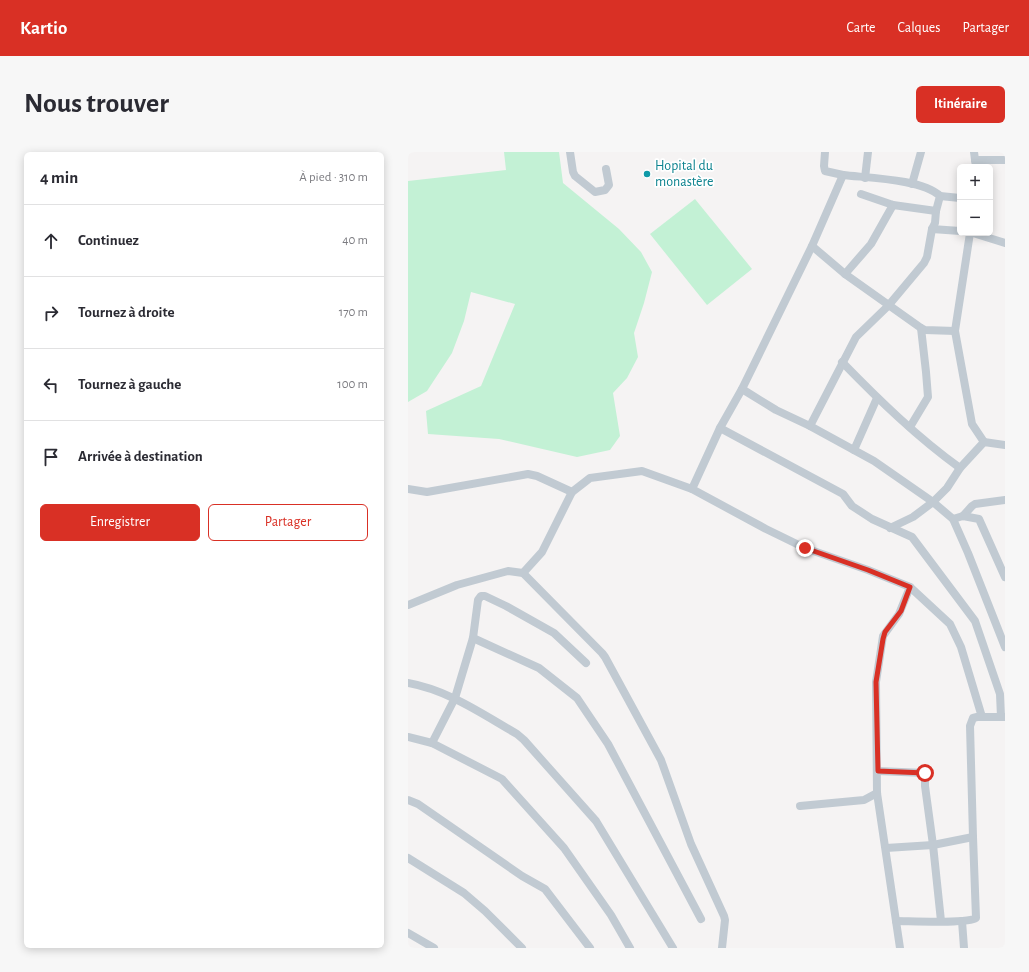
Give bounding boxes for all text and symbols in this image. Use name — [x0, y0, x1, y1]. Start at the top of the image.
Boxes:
text: Kartio — [20, 19, 67, 38]
text: Carte — [847, 21, 875, 35]
text: Calques — [897, 21, 941, 35]
text: Partager — [963, 21, 1009, 35]
button: Itinéraire — [916, 86, 1005, 123]
text: Nous trouver — [24, 90, 169, 118]
place label: Hopital du monastère — [655, 159, 714, 189]
map controls — [957, 164, 993, 236]
button: + — [957, 164, 993, 200]
text: 4 min — [40, 169, 78, 186]
marker: Hopital du monastère — [642, 169, 652, 179]
text: À pied · 310 m — [299, 171, 368, 184]
button: − — [957, 200, 993, 236]
icon: ahead — [40, 230, 62, 252]
text: Continuez — [78, 233, 139, 248]
text: 40 m — [342, 234, 368, 247]
icon: right — [40, 302, 62, 324]
text: Tournez à droite — [78, 305, 175, 320]
text: 170 m — [339, 306, 368, 319]
icon: left — [40, 374, 62, 396]
text: Tournez à gauche — [78, 377, 181, 392]
text: 100 m — [337, 378, 368, 391]
icon: arrive — [40, 446, 62, 468]
text: Arrivée à destination — [78, 449, 203, 464]
button: Enregistrer — [40, 504, 200, 541]
button: Partager — [208, 504, 368, 541]
route end — [796, 539, 814, 557]
route start — [916, 764, 934, 782]

